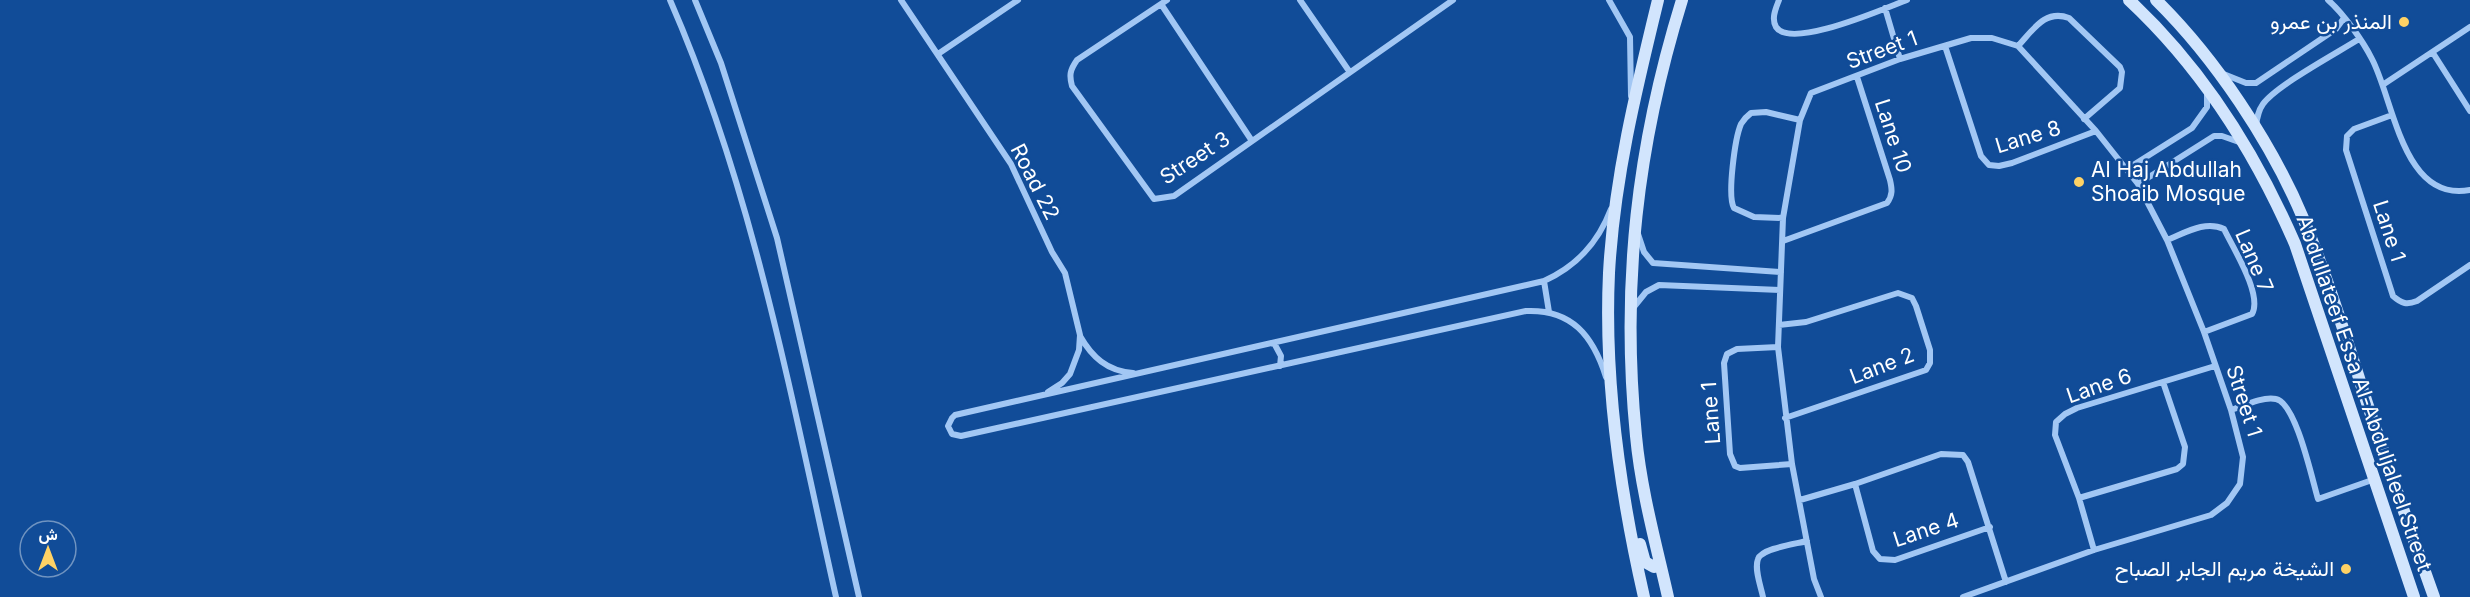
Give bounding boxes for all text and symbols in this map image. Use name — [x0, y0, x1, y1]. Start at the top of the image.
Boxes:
place label: المنذر بن عمرو — [2270, 9, 2392, 35]
marker: المنذر بن عمرو — [2397, 15, 2411, 29]
street label: Street 1 — [1843, 25, 1921, 74]
street label: Lane 10 — [1870, 96, 1917, 176]
street label: Lane 8 — [1992, 115, 2064, 158]
street label: Street 3 — [1155, 126, 1234, 189]
street label: Road 22 — [1006, 139, 1065, 224]
place label: Al Haj Abdullah Shoaib Mosque — [2091, 157, 2246, 206]
marker: Al Haj Abdullah Shoaib Mosque — [2072, 175, 2086, 189]
street label: Lane 1 — [2368, 197, 2411, 265]
street label: Abdullateef Essa Al-Abduljaleel Street — [2292, 212, 2437, 574]
street label: Lane 7 — [2230, 225, 2279, 296]
street label: Lane 2 — [1846, 342, 1918, 389]
street label: Street 1 — [2221, 362, 2268, 440]
street label: Lane 6 — [2063, 363, 2135, 408]
street label: Lane 1 — [1696, 381, 1725, 445]
street label: Lane 4 — [1890, 507, 1962, 552]
north arrow — [18, 519, 78, 579]
text: ش — [38, 524, 58, 544]
place label: الشيخة مريم الجابر الصباح — [2115, 556, 2334, 583]
marker: الشيخة مريم الجابر الصباح — [2339, 562, 2353, 576]

